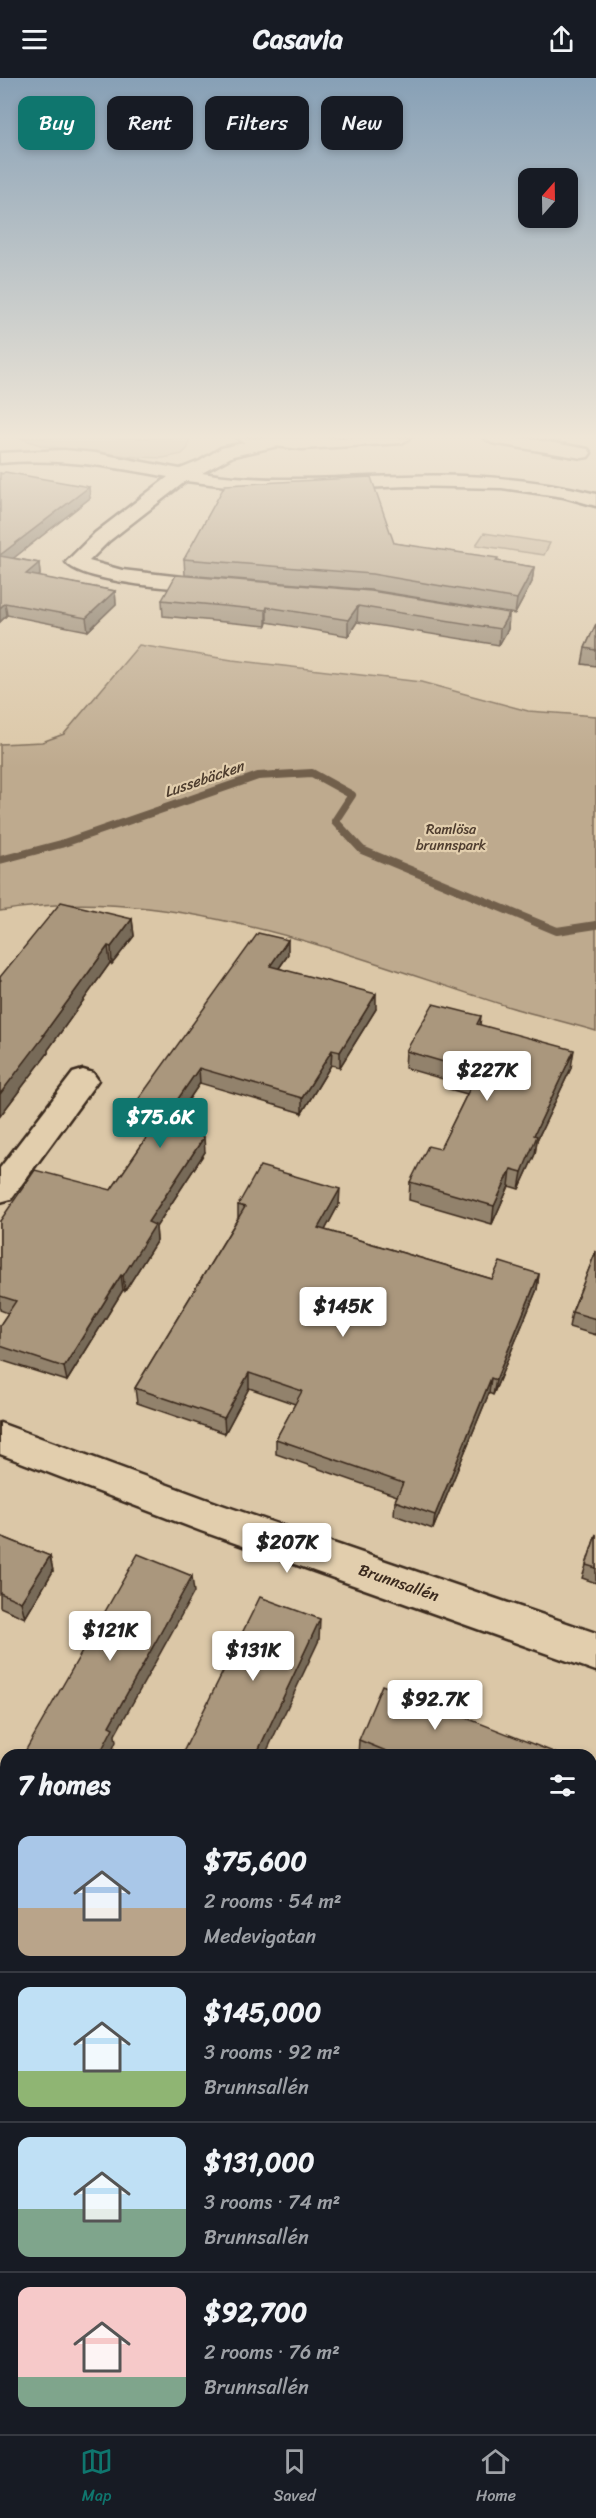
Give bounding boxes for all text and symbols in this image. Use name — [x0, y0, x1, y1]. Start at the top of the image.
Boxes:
text: Casavia — [253, 15, 343, 63]
icon: menu — [18, 23, 51, 56]
icon: share — [545, 23, 578, 56]
chip: Buy — [18, 96, 95, 150]
chip: Rent — [107, 96, 193, 150]
chip: Filters — [205, 96, 309, 150]
chip: New — [321, 96, 403, 150]
north arrow — [518, 168, 578, 228]
map controls — [518, 168, 578, 228]
water label: Lussebäcken — [161, 753, 249, 805]
park label: Ramlösa brunnspark — [416, 817, 487, 858]
pin: $227K — [445, 1051, 529, 1102]
text: $227K — [457, 1053, 517, 1088]
pin: $75.6K — [111, 1098, 209, 1149]
text: $75.6K — [127, 1100, 193, 1135]
pin: $145K — [301, 1287, 385, 1338]
text: $145K — [314, 1289, 372, 1324]
pin: $207K — [245, 1523, 329, 1574]
text: $207K — [256, 1525, 318, 1560]
street label: Brunnsallén — [354, 1555, 444, 1610]
pin: $121K — [68, 1611, 152, 1662]
text: $121K — [83, 1613, 137, 1648]
pin: $131K — [211, 1631, 295, 1682]
text: $131K — [226, 1633, 280, 1668]
pin: $92.7K — [386, 1680, 484, 1731]
text: $92.7K — [402, 1682, 468, 1717]
text: 7 homes — [18, 1762, 110, 1808]
icon: filters — [546, 1769, 579, 1802]
text: $75,600 — [204, 1838, 307, 1884]
icon: home — [66, 1860, 138, 1932]
text: 2 rooms · 54 m² — [204, 1884, 342, 1919]
text: Medevigatan — [204, 1919, 316, 1954]
text: $145,000 — [204, 1989, 321, 2035]
icon: home — [66, 2011, 138, 2083]
text: 3 rooms · 92 m² — [204, 2035, 340, 2070]
text: Brunnsallén — [204, 2070, 309, 2105]
text: $131,000 — [204, 2139, 314, 2185]
icon: home — [66, 2161, 138, 2233]
text: 3 rooms · 74 m² — [204, 2185, 340, 2220]
text: Brunnsallén — [204, 2220, 309, 2255]
text: $92,700 — [204, 2289, 307, 2335]
icon: home — [66, 2311, 138, 2383]
text: 2 rooms · 76 m² — [204, 2335, 340, 2370]
text: Brunnsallén — [204, 2370, 309, 2405]
tab: Map — [80, 2445, 113, 2510]
tab: Saved — [273, 2445, 316, 2510]
tab: Home — [476, 2445, 516, 2510]

